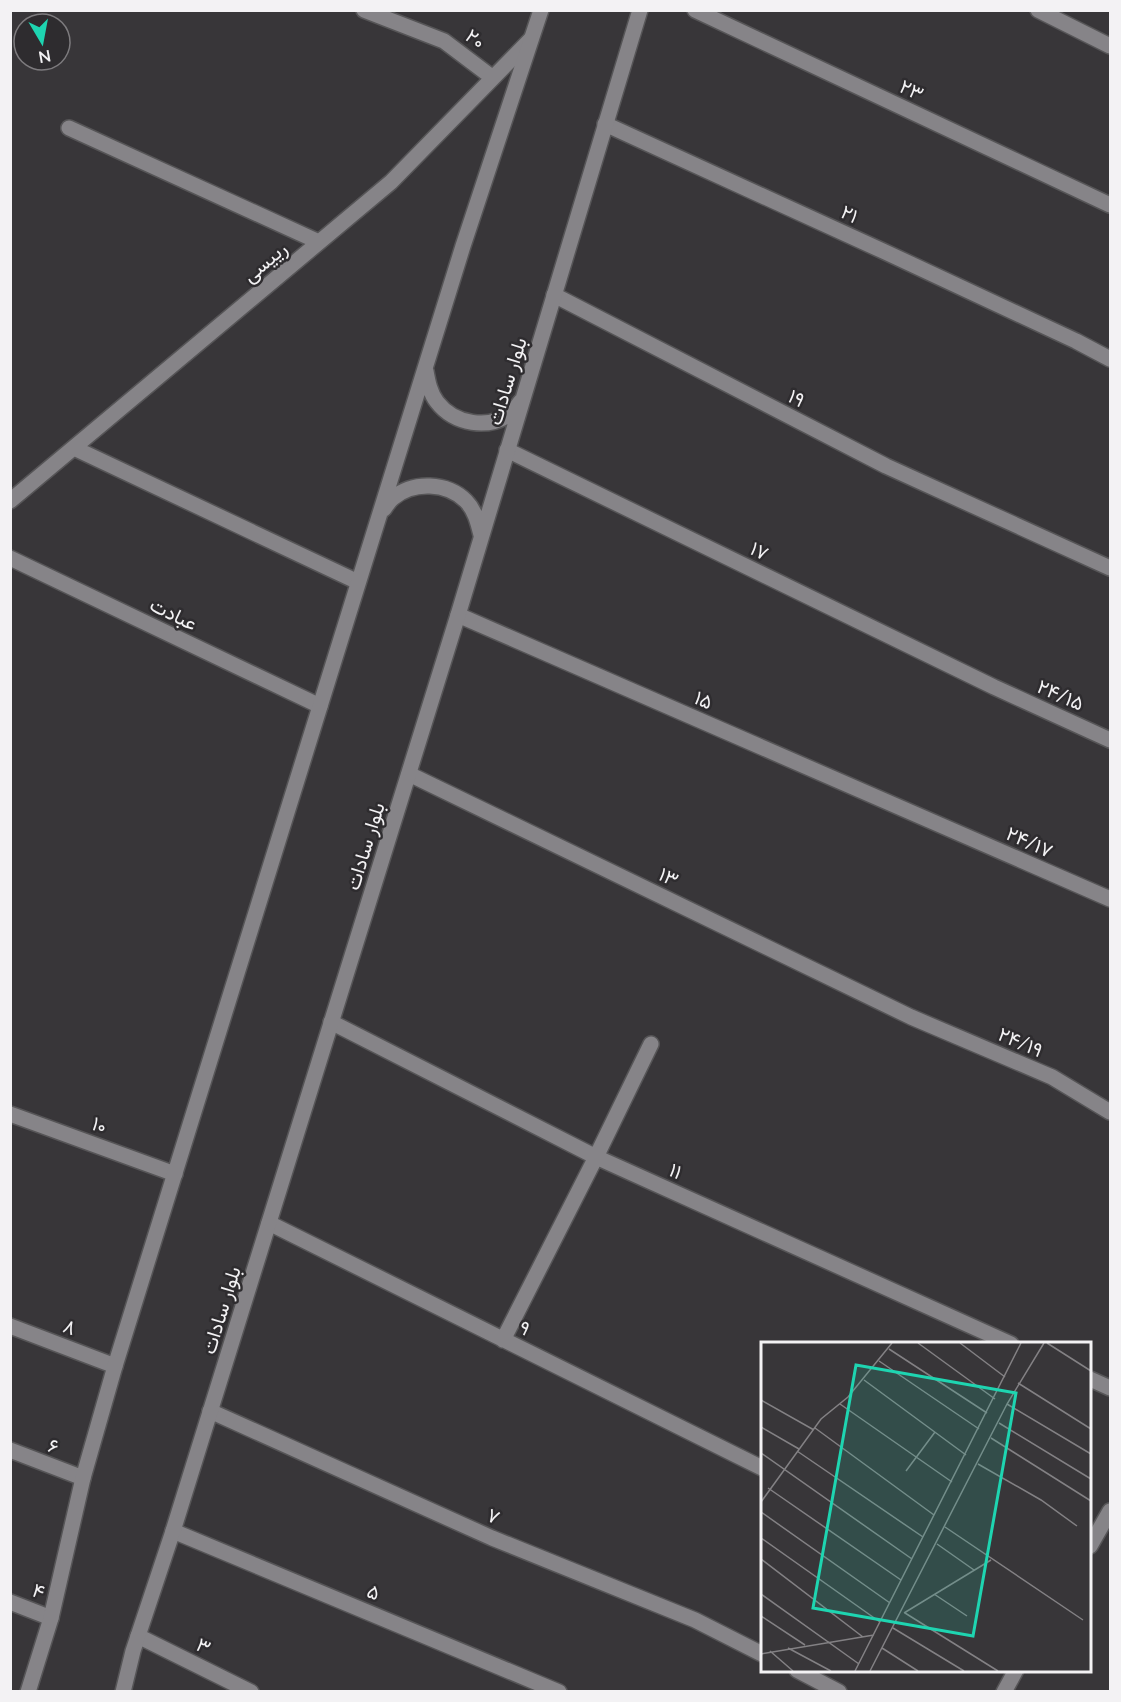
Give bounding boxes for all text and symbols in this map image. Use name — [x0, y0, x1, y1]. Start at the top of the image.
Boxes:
north arrow — [12, 12, 72, 72]
street label: ۲۰ — [461, 23, 491, 53]
text: N — [37, 47, 52, 68]
street label: ۲۳ — [896, 73, 928, 105]
street label: ۲۱ — [838, 199, 862, 227]
street label: رییسی — [237, 235, 292, 288]
street label: بلوار سادات — [481, 334, 533, 428]
street label: ۱۹ — [785, 383, 809, 411]
street label: ۱۷ — [747, 535, 773, 565]
street label: عبادت — [146, 591, 202, 636]
street label: ۲۴/۱۵ — [1034, 673, 1088, 715]
street label: ۱۵ — [691, 684, 717, 714]
street label: بلوار سادات — [339, 799, 391, 893]
street label: ۲۴/۱۷ — [1003, 820, 1057, 862]
street label: ۱۳ — [655, 861, 683, 891]
street label: ۲۴/۱۹ — [995, 1021, 1047, 1061]
street label: ۱۰ — [89, 1110, 111, 1138]
street label: ۱۱ — [666, 1157, 686, 1183]
street label: بلوار سادات — [195, 1263, 247, 1357]
street label: ۸ — [60, 1313, 80, 1339]
street label: ۹ — [515, 1314, 535, 1340]
inset map — [761, 1342, 1091, 1672]
street label: ۶ — [45, 1432, 63, 1458]
street label: ۷ — [484, 1502, 504, 1528]
street label: ۴ — [29, 1577, 49, 1603]
street label: ۵ — [364, 1578, 384, 1604]
street label: ۳ — [193, 1631, 215, 1659]

